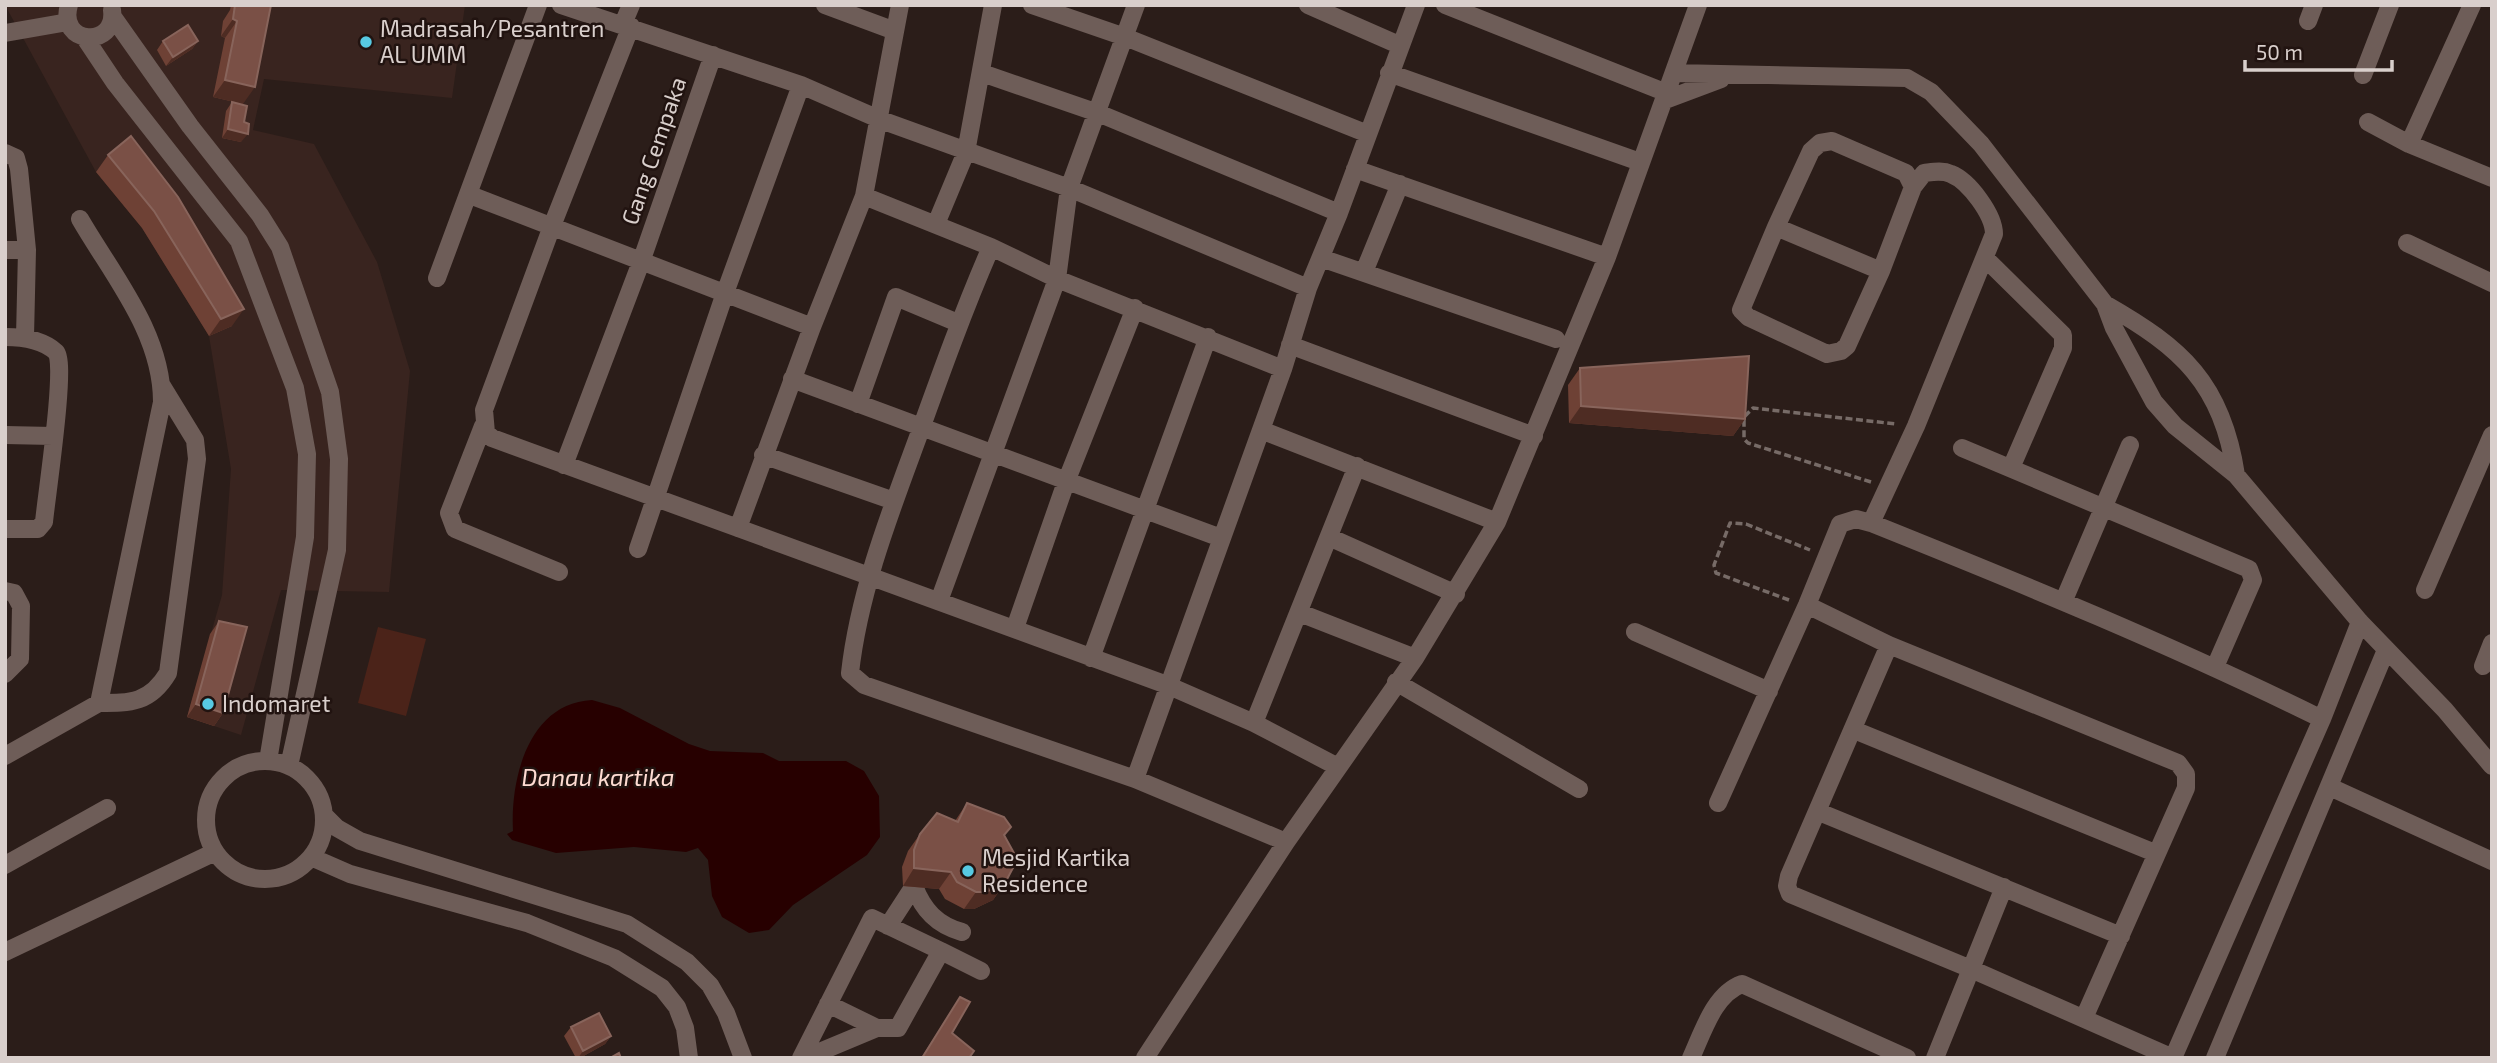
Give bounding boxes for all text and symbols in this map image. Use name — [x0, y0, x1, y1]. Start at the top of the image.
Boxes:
place label: Madrasah/Pesantren AL UMM — [380, 14, 604, 68]
scale bar — [2245, 28, 2392, 72]
marker: Madrasah/Pesantren AL UMM — [358, 34, 374, 50]
text: 50 m — [2256, 39, 2303, 64]
street label: Gang Cempaka — [615, 73, 691, 228]
place label: Indomaret — [222, 689, 331, 717]
marker: Indomaret — [200, 696, 216, 712]
water label: Danau kartika — [522, 762, 675, 791]
place label: Mesjid Kartika Residence — [982, 843, 1130, 897]
marker: Mesjid Kartika Residence — [960, 863, 976, 879]

